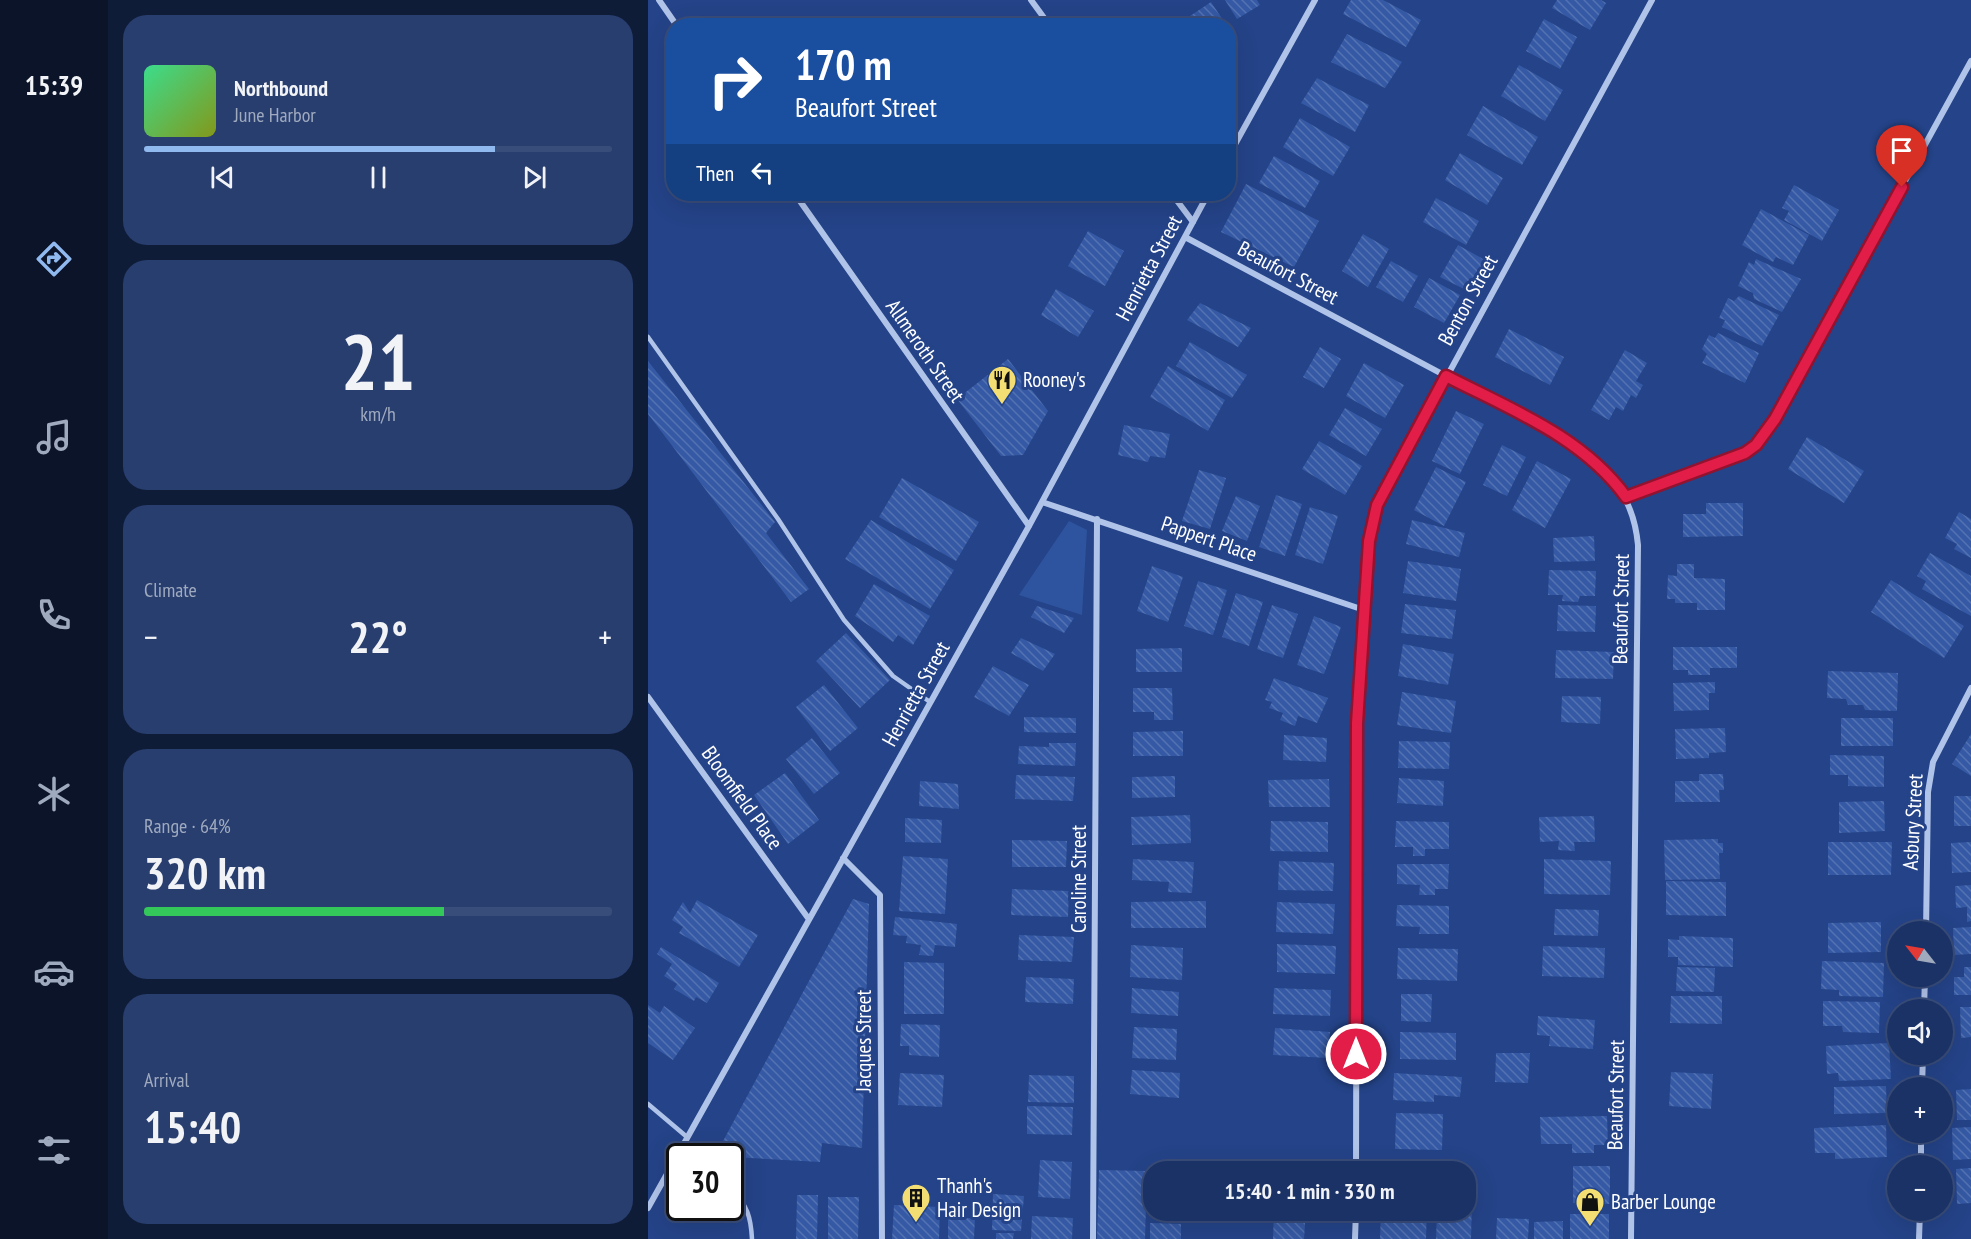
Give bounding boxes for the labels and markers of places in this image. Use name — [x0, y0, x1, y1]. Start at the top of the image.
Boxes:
pin — [1876, 125, 1927, 187]
restaurant icon: Rooney's — [986, 364, 1018, 406]
place label: Rooney's — [1023, 366, 1086, 393]
place label: Thanh's Hair Design — [937, 1172, 1021, 1223]
building icon: Thanh's Hair Design — [900, 1182, 932, 1224]
shop icon: Barber Lounge — [1574, 1186, 1606, 1228]
place label: Barber Lounge — [1611, 1188, 1716, 1215]

